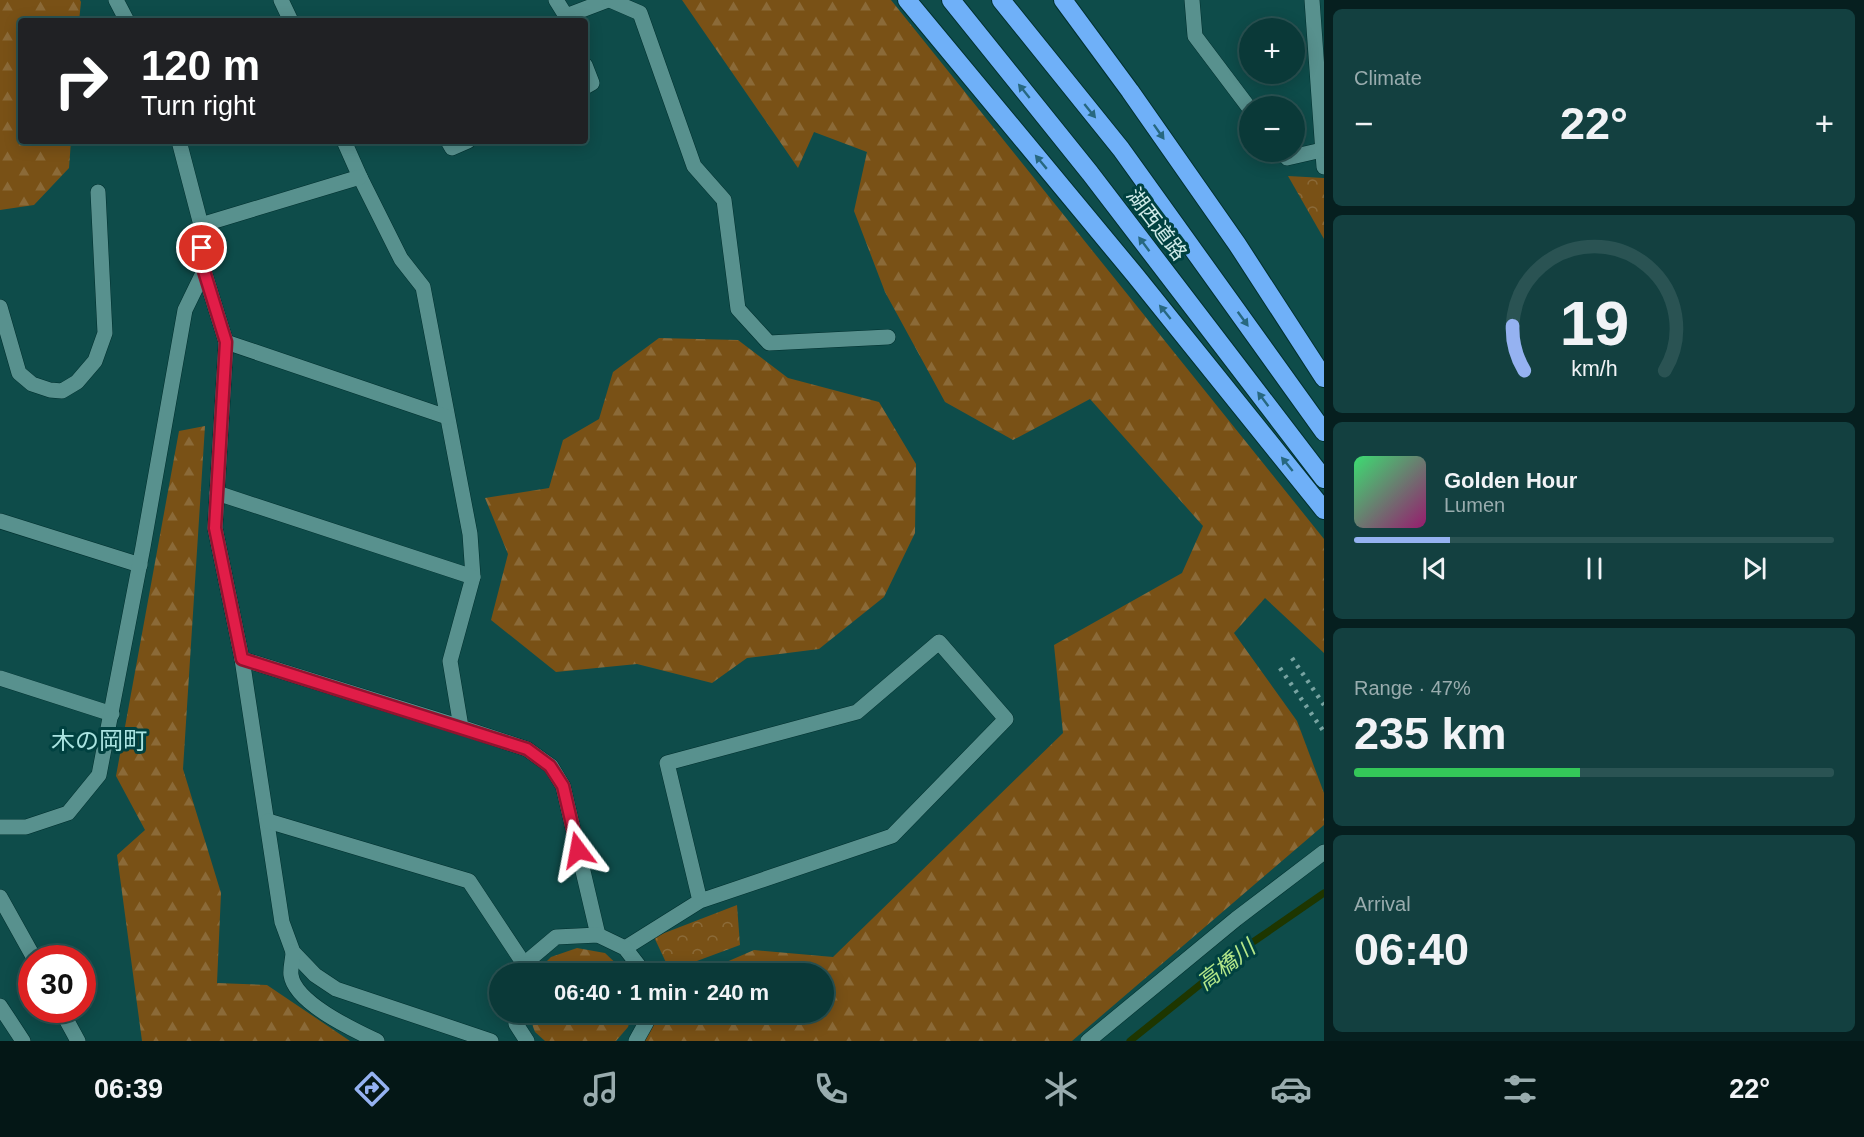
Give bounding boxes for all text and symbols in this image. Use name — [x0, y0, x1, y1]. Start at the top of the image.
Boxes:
map controls — [1239, 18, 1305, 162]
button: + — [1239, 18, 1305, 84]
icon: right — [42, 42, 120, 120]
text: 120 m — [141, 42, 260, 89]
text: Climate — [1354, 67, 1422, 89]
one-way arrow — [1018, 84, 1031, 99]
text: Turn right — [141, 91, 256, 121]
button: − — [1239, 96, 1305, 162]
text: 22° — [1560, 98, 1628, 149]
one-way arrow — [1084, 103, 1097, 119]
text: − — [1354, 105, 1373, 142]
text: + — [1815, 105, 1834, 142]
one-way arrow — [1153, 124, 1165, 140]
one-way arrow — [1035, 154, 1048, 170]
street label: 湖西道路 — [1123, 184, 1191, 264]
pin — [176, 222, 227, 273]
icon: arrive — [185, 231, 218, 264]
one-way arrow — [1138, 236, 1151, 252]
text: 19 — [1559, 289, 1629, 358]
one-way arrow — [1160, 305, 1172, 320]
one-way arrow — [1237, 310, 1249, 326]
text: km/h — [1571, 358, 1617, 382]
one-way arrow — [1257, 391, 1269, 407]
one-way arrow — [1282, 457, 1294, 472]
text: Golden Hour — [1444, 468, 1577, 493]
text: Lumen — [1444, 494, 1505, 516]
icon: previous — [1418, 552, 1451, 585]
icon: pause — [1578, 552, 1611, 585]
icon: next — [1738, 552, 1771, 585]
text: Range · 47% — [1354, 677, 1471, 699]
text: 235 km — [1354, 708, 1507, 759]
district label: 木の岡町 — [51, 727, 147, 754]
position arrow — [546, 818, 610, 882]
text: Arrival — [1354, 893, 1411, 915]
text: 06:40 — [1354, 924, 1469, 975]
water label: 高橋川 — [1192, 934, 1261, 995]
speed limit sign: 30 — [18, 945, 96, 1023]
text: 06:40 · 1 min · 240 m — [554, 980, 769, 1005]
icon: directions — [351, 1068, 393, 1110]
icon: music — [580, 1068, 622, 1110]
icon: phone — [810, 1068, 852, 1110]
icon: climate — [1040, 1068, 1082, 1110]
icon: car — [1270, 1068, 1312, 1110]
icon: filters — [1499, 1068, 1541, 1110]
text: 06:39 — [94, 1074, 163, 1104]
text: 22° — [1729, 1074, 1770, 1104]

